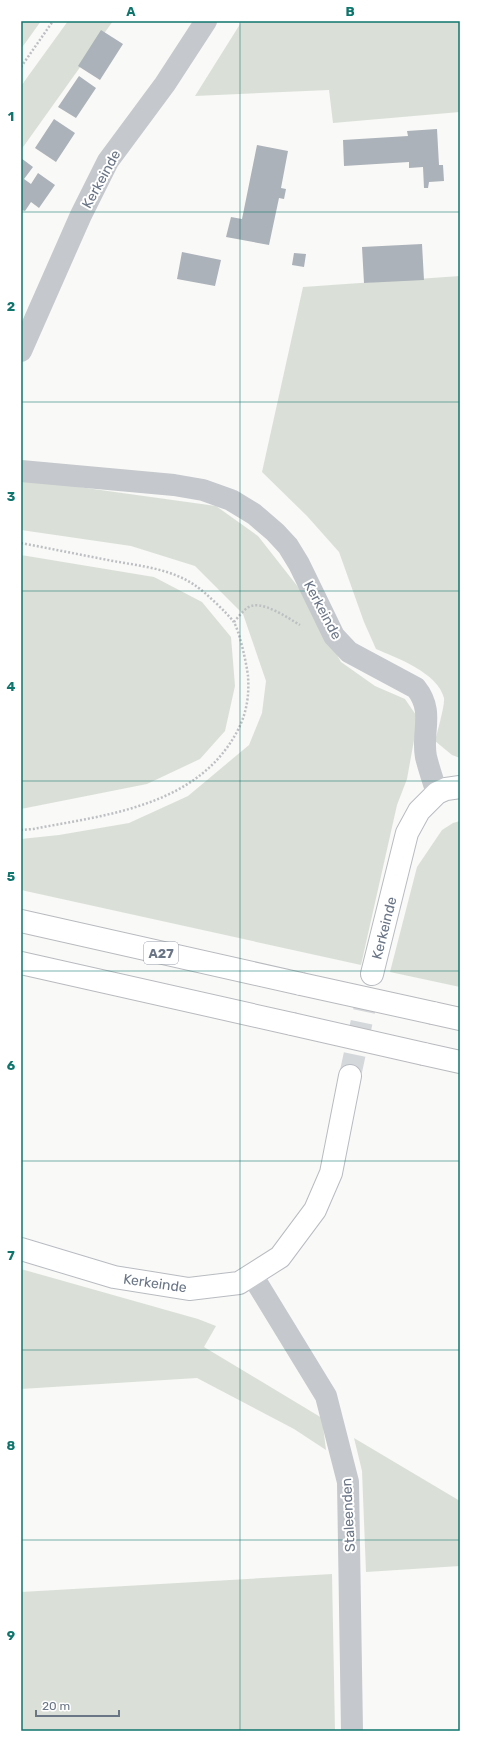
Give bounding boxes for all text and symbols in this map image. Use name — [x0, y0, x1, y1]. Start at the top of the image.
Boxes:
text: A — [126, 4, 136, 19]
text: B — [345, 4, 355, 19]
text: 1 — [8, 109, 14, 124]
street label: Kerkeinde — [79, 147, 124, 211]
text: 2 — [7, 299, 15, 314]
text: 3 — [7, 489, 16, 504]
street label: Kerkeinde — [300, 578, 345, 643]
text: 4 — [7, 679, 16, 694]
text: 5 — [7, 869, 15, 884]
street label: Kerkeinde — [369, 895, 401, 961]
road number: A27 — [144, 942, 178, 964]
text: 6 — [7, 1058, 16, 1073]
text: 7 — [7, 1248, 15, 1263]
street label: Kerkeinde — [122, 1271, 188, 1296]
text: 8 — [7, 1438, 16, 1453]
street label: Staleenden — [338, 1478, 359, 1552]
text: 9 — [7, 1628, 15, 1643]
scale bar — [36, 1692, 119, 1718]
text: 20 m — [42, 1699, 70, 1713]

